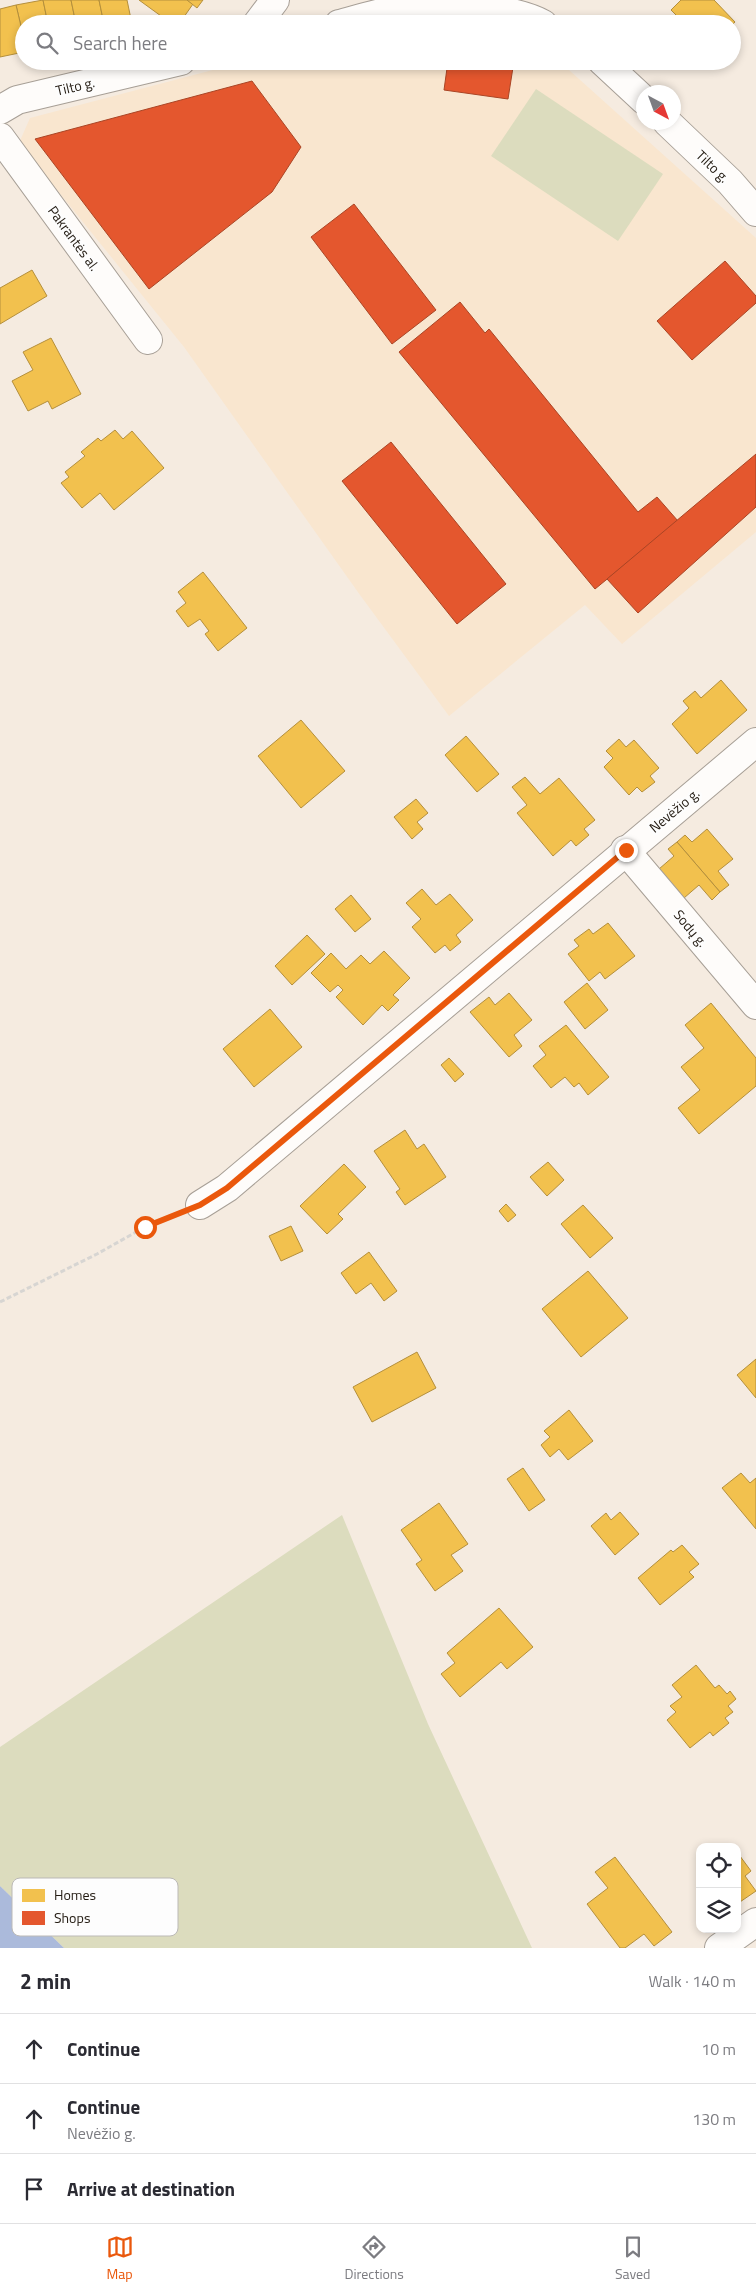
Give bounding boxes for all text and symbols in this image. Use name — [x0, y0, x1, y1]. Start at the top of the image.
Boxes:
search box — [15, 15, 741, 70]
text: Search here — [73, 28, 167, 57]
icon: search — [33, 29, 61, 57]
street label: Tilto g. — [54, 71, 96, 101]
north arrow — [636, 85, 681, 130]
street label: Tilto g. — [692, 145, 734, 187]
street label: Pakrantės al. — [43, 201, 105, 275]
street label: Nevėžio g. — [644, 783, 704, 837]
route end — [615, 839, 638, 862]
street label: Sodų g. — [669, 905, 713, 951]
route start — [134, 1216, 157, 1239]
map controls — [696, 1843, 741, 1933]
button: locate — [696, 1843, 741, 1888]
legend — [12, 1878, 178, 1936]
text: Homes — [54, 1884, 96, 1905]
button: layers — [696, 1888, 741, 1933]
text: Shops — [54, 1907, 90, 1928]
text: 2 min — [20, 1965, 71, 1997]
text: Walk · 140 m — [648, 1969, 736, 1993]
text: Continue — [67, 2034, 140, 2063]
icon: ahead — [20, 2035, 48, 2063]
text: 10 m — [701, 2037, 736, 2061]
text: Continue — [67, 2092, 140, 2121]
icon: ahead — [20, 2105, 48, 2133]
text: 130 m — [692, 2107, 736, 2131]
text: Nevėžio g. — [67, 2121, 136, 2145]
text: Arrive at destination — [67, 2174, 235, 2203]
icon: arrive — [20, 2175, 48, 2203]
tab: Map — [106, 2233, 134, 2284]
tab: Directions — [345, 2233, 404, 2284]
tab: Saved — [615, 2233, 651, 2284]

